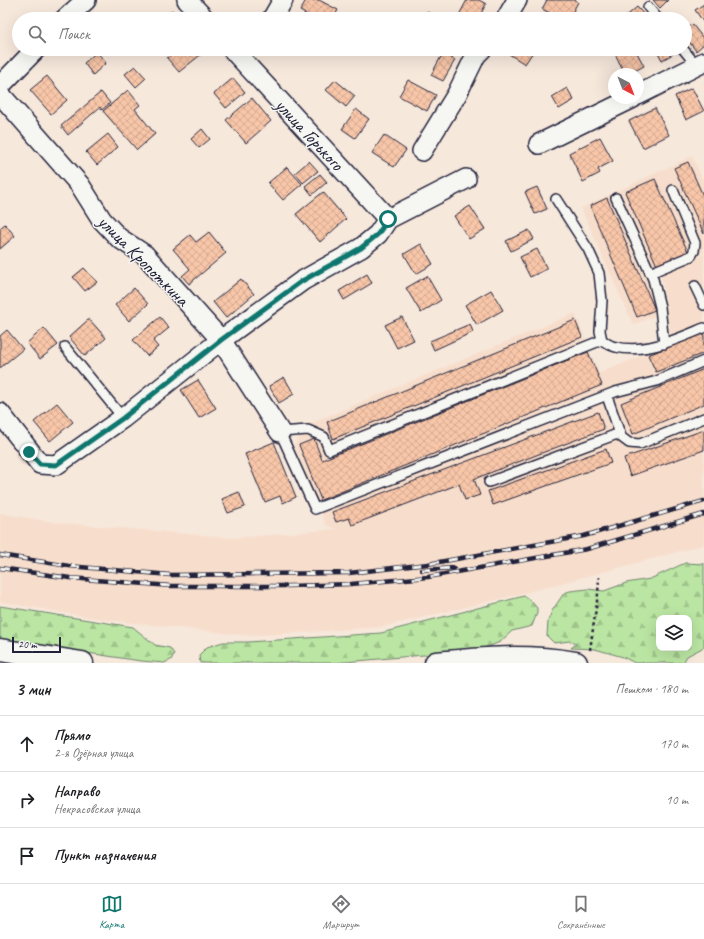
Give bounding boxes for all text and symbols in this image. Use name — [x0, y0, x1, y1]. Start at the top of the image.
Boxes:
search box — [12, 12, 692, 56]
icon: search — [26, 23, 48, 45]
text: Поиск — [58, 25, 90, 44]
north arrow — [608, 68, 644, 104]
street label: улица Горького — [269, 93, 350, 177]
street label: улица Кропоткина — [92, 209, 195, 313]
route start — [379, 210, 397, 228]
route end — [20, 443, 38, 461]
map controls — [656, 615, 692, 651]
button: layers — [656, 615, 692, 651]
scale bar — [12, 635, 61, 654]
text: 20 m — [18, 637, 37, 651]
text: 3 мин — [16, 679, 51, 700]
text: Пешком · 180 m — [615, 681, 688, 697]
text: Прямо — [54, 726, 90, 745]
icon: ahead — [16, 733, 38, 755]
text: 170 m — [660, 736, 688, 752]
text: 2-я Озёрная улица — [54, 745, 133, 761]
text: Направо — [54, 782, 100, 801]
icon: right — [16, 789, 38, 811]
text: 10 m — [666, 792, 688, 808]
text: Некрасовская улица — [54, 801, 140, 817]
icon: arrive — [16, 845, 38, 867]
text: Пункт назначения — [54, 846, 156, 865]
tab: Карта — [99, 893, 124, 931]
tab: Маршрут — [323, 893, 359, 931]
tab: Сохранённые — [557, 893, 605, 931]

